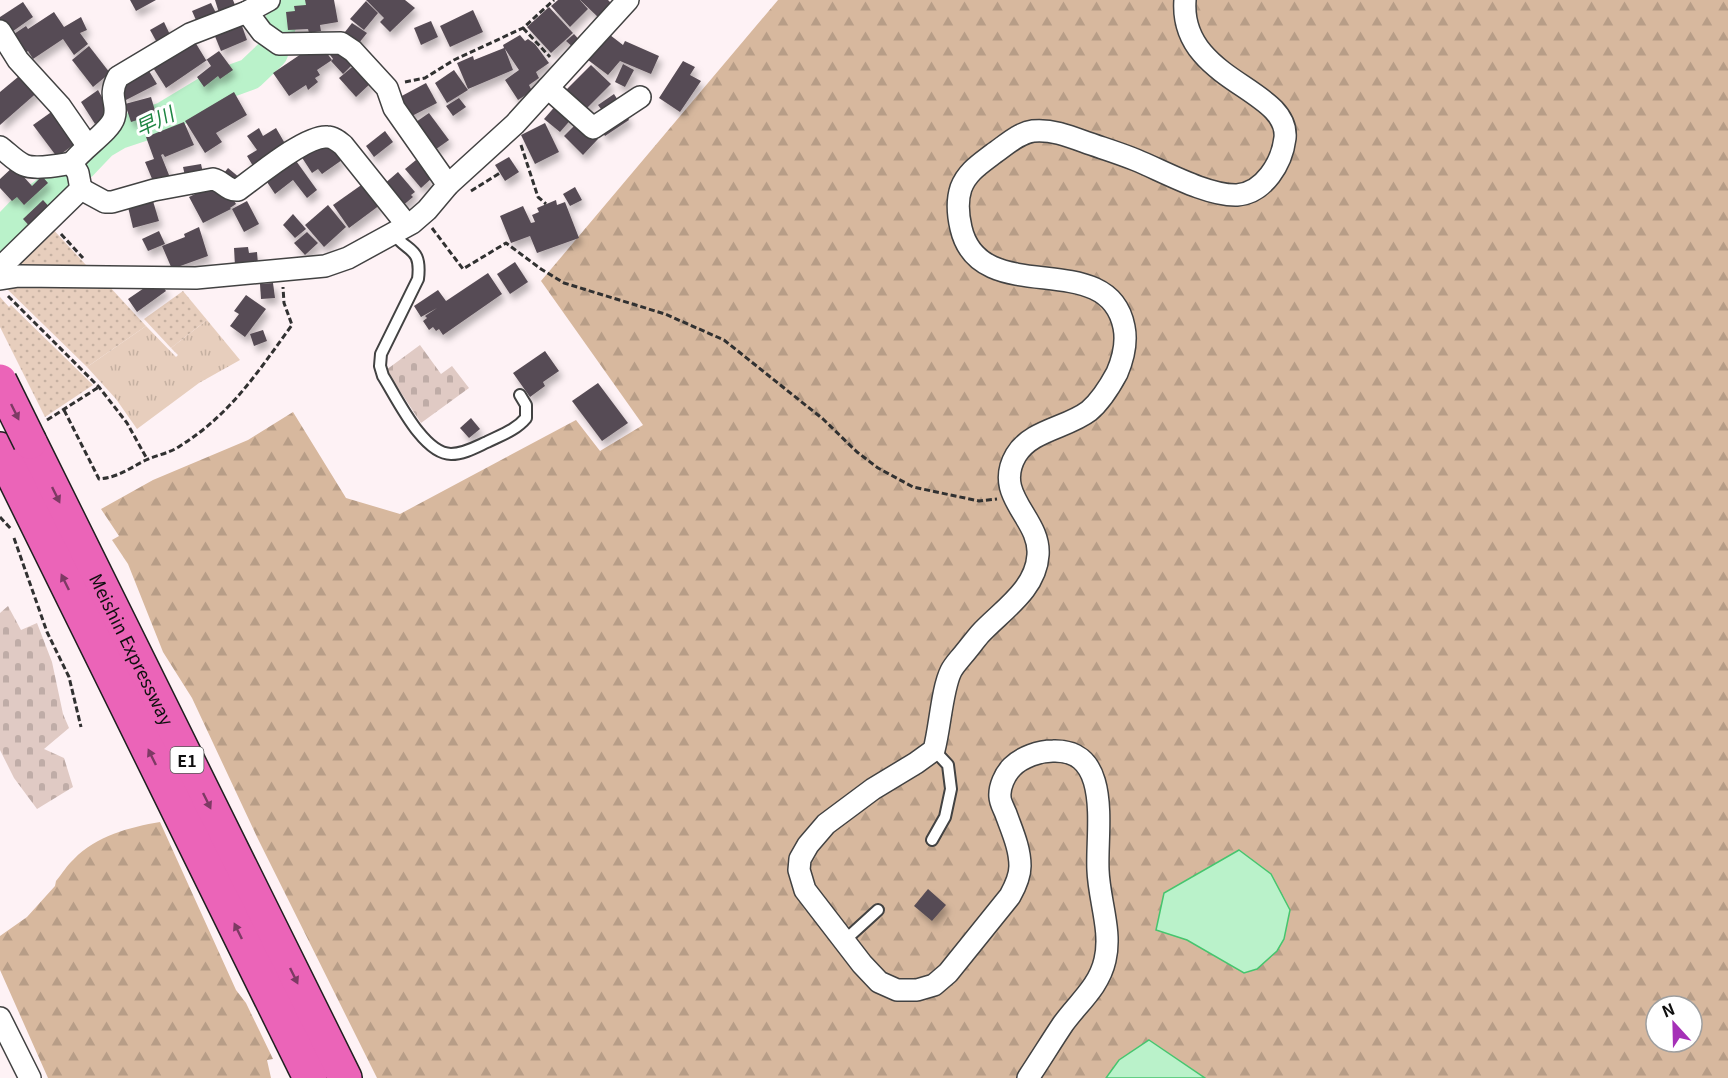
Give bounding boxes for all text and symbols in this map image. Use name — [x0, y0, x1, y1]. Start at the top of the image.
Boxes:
water label: 早川 — [130, 98, 180, 142]
one-way arrow — [10, 403, 20, 420]
one-way arrow — [51, 486, 60, 503]
street label: Meishin Expressway — [84, 569, 181, 730]
one-way arrow — [61, 573, 70, 590]
road number: E1 — [170, 747, 204, 773]
one-way arrow — [147, 748, 156, 765]
one-way arrow — [203, 793, 212, 810]
one-way arrow — [233, 923, 242, 940]
one-way arrow — [289, 967, 299, 984]
north arrow — [1644, 994, 1704, 1054]
text: N — [1658, 996, 1678, 1023]

